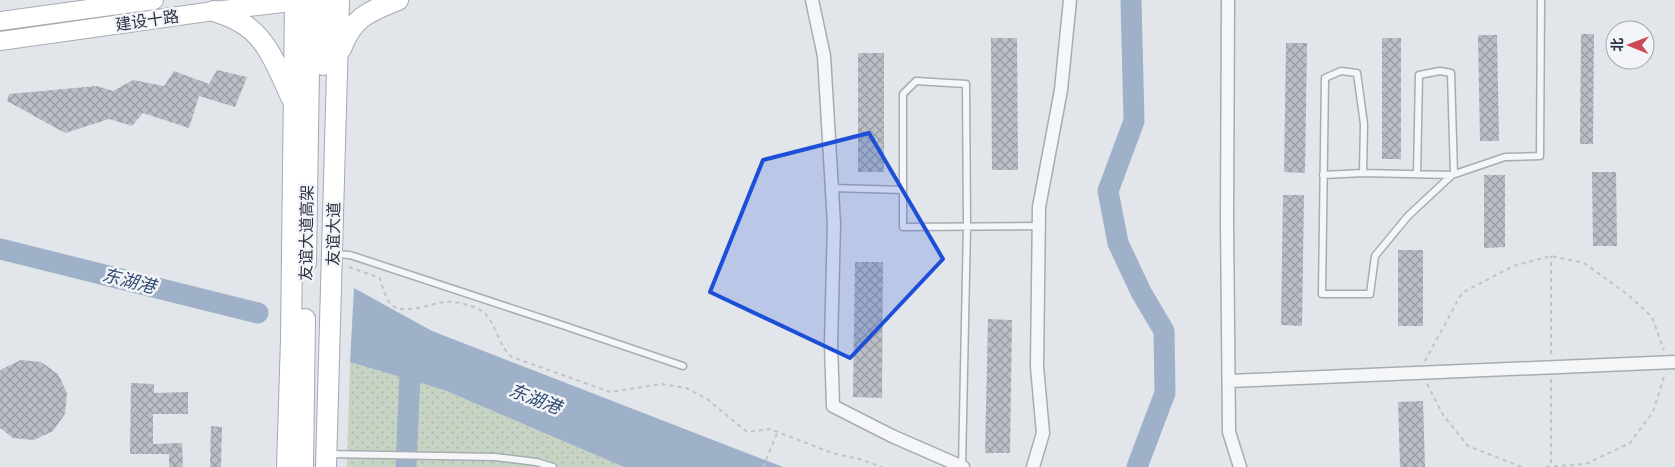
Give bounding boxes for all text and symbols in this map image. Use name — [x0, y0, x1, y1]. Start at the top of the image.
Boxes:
street label: 建设十路 — [114, 7, 180, 34]
north arrow — [1605, 20, 1655, 70]
text: 北 — [1608, 38, 1626, 52]
street label: 友谊大道高架 — [296, 185, 317, 281]
street label: 友谊大道 — [323, 202, 344, 266]
water label: 东湖港 — [100, 264, 161, 299]
water label: 东湖港 — [506, 379, 567, 420]

